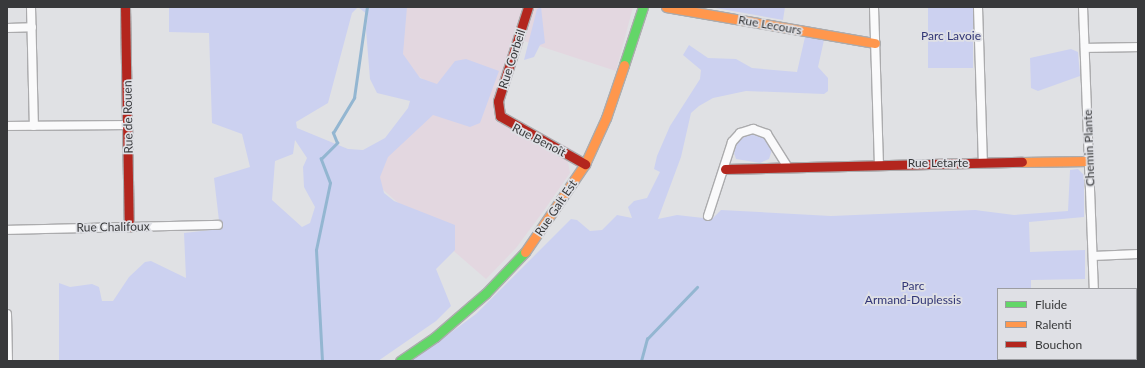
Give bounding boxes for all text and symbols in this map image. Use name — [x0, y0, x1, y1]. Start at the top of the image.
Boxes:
street label: Rue Lecours — [737, 12, 803, 38]
street label: Rue Corbeil — [496, 28, 528, 90]
park label: Parc Lavoie — [921, 29, 981, 43]
street label: Rue de Rouen — [120, 80, 136, 154]
street label: Chemin Plante — [1080, 109, 1098, 187]
street label: Rue Benoît — [510, 120, 568, 160]
street label: Rue Letarte — [908, 156, 968, 170]
street label: Rue Galt Est — [532, 177, 580, 239]
street label: Rue Chalifoux — [76, 219, 150, 235]
park label: Parc Armand-Duplessis — [865, 279, 961, 307]
legend — [997, 288, 1137, 360]
text: Fluide — [1035, 297, 1067, 312]
text: Ralenti — [1035, 317, 1072, 332]
text: Bouchon — [1035, 337, 1082, 352]

